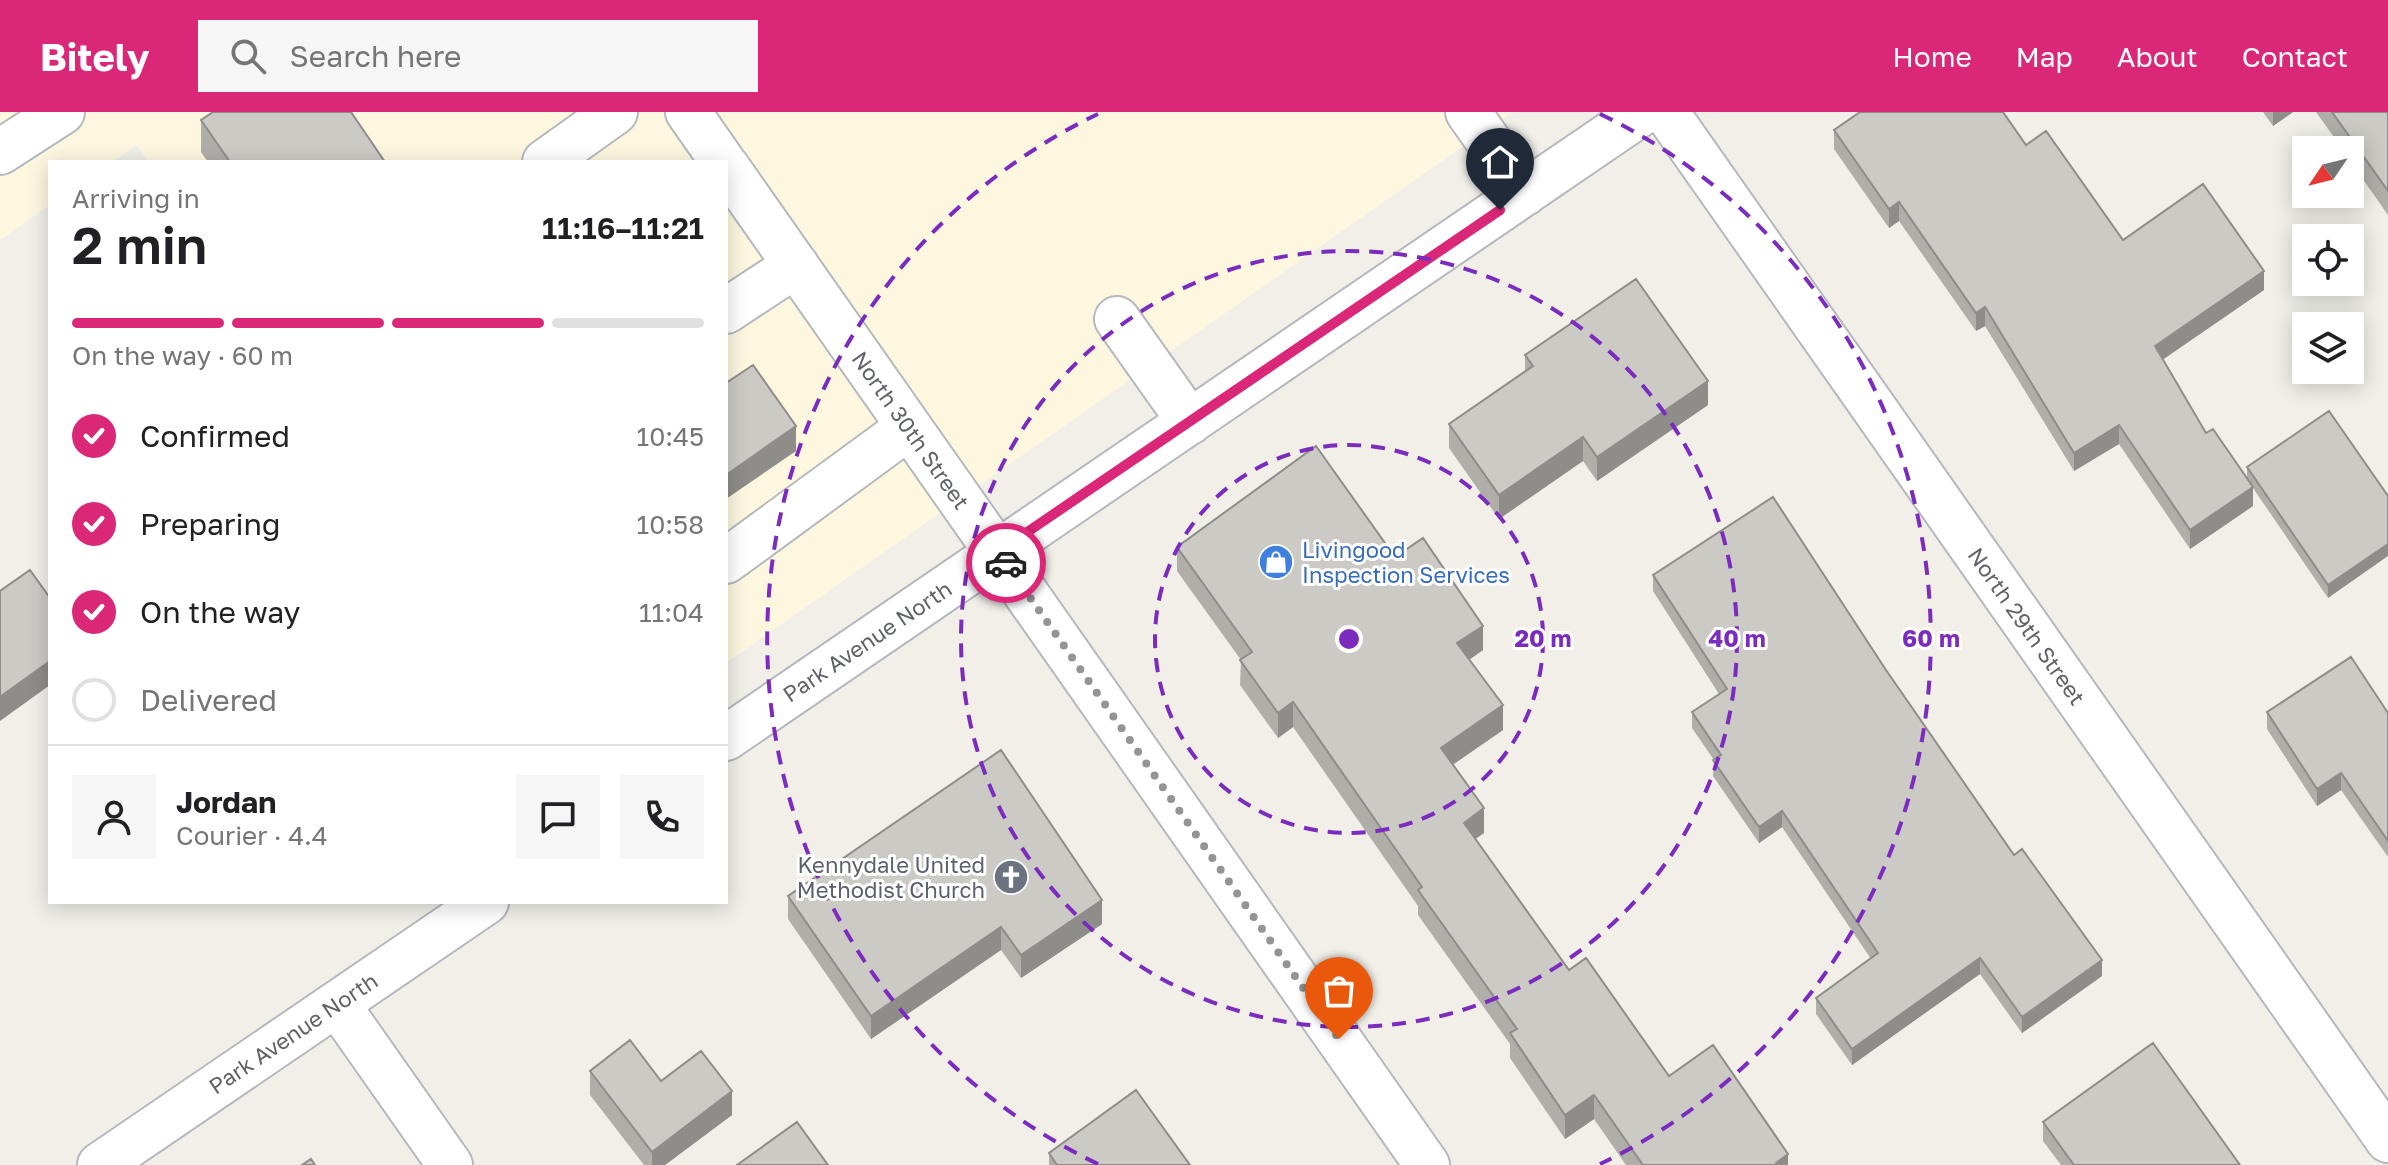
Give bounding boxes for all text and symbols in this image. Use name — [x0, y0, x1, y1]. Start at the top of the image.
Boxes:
search box — [198, 20, 758, 92]
text: Bitely — [40, 34, 150, 79]
icon: search — [226, 34, 270, 78]
text: Search here — [290, 38, 462, 74]
text: Home — [1893, 40, 1972, 73]
text: Map — [2016, 40, 2073, 73]
text: About — [2117, 40, 2198, 73]
text: Contact — [2242, 40, 2348, 73]
pin — [1466, 128, 1534, 210]
north arrow — [2292, 136, 2364, 208]
map controls — [2292, 136, 2364, 384]
icon: home — [1478, 140, 1522, 184]
text: Arriving in — [72, 183, 200, 214]
text: 11:16–11:21 — [542, 210, 704, 246]
text: 2 min — [72, 213, 207, 275]
button: locate — [2292, 224, 2364, 296]
button: layers — [2292, 312, 2364, 384]
text: On the way · 60 m — [72, 340, 293, 371]
street label: North 30th Street — [847, 346, 975, 514]
icon: check — [72, 414, 116, 458]
text: Confirmed — [140, 418, 290, 454]
text: 10:45 — [637, 421, 704, 452]
icon: check — [72, 502, 116, 546]
text: Preparing — [140, 506, 281, 542]
text: 10:58 — [637, 509, 704, 540]
courier — [966, 523, 1046, 603]
place label: Livingood Inspection Services — [1302, 536, 1510, 588]
icon: car — [984, 541, 1028, 585]
street label: North 29th Street — [1963, 542, 2091, 710]
shop icon: Livingood Inspection Services — [1257, 543, 1295, 581]
street label: Park Avenue North — [778, 575, 956, 707]
icon: check — [72, 590, 116, 634]
text: On the way — [140, 594, 300, 630]
text: 11:04 — [639, 597, 704, 628]
text: 20 m — [1514, 623, 1572, 652]
text: 40 m — [1708, 623, 1766, 652]
text: 60 m — [1902, 623, 1960, 652]
centre of rings — [1335, 625, 1363, 653]
text: Delivered — [140, 682, 277, 718]
button: person — [72, 775, 156, 859]
button: chat — [516, 775, 600, 859]
button: phone — [620, 775, 704, 859]
text: Jordan — [176, 784, 276, 820]
text: Courier · 4.4 — [176, 820, 328, 851]
place label: Kennydale United Methodist Church — [797, 851, 985, 903]
church icon: Kennydale United Methodist Church — [992, 858, 1030, 896]
pin — [1305, 957, 1373, 1039]
street label: Park Avenue North — [204, 967, 382, 1099]
icon: bag — [1317, 969, 1361, 1013]

